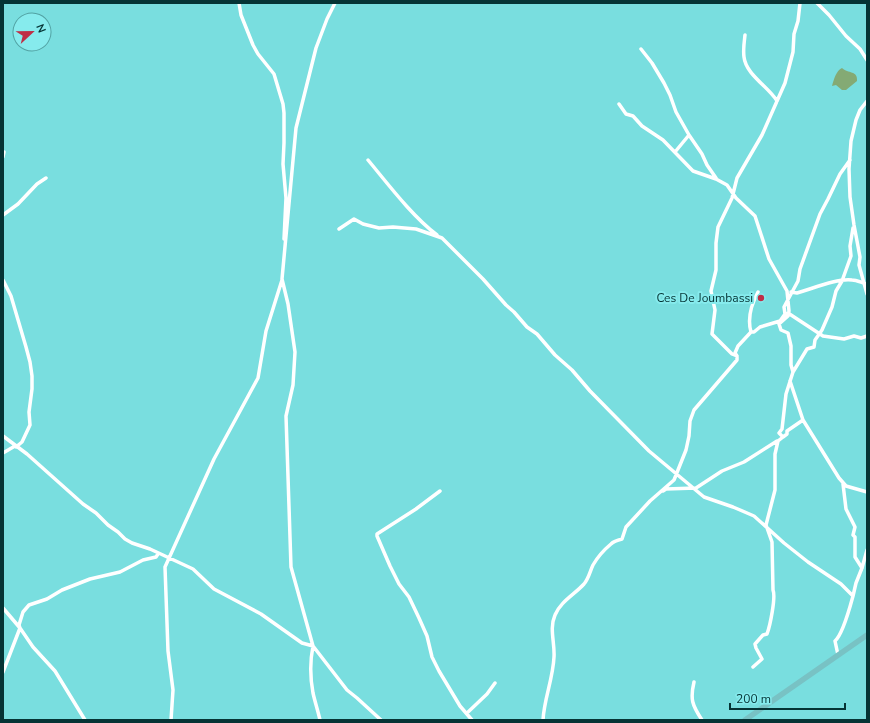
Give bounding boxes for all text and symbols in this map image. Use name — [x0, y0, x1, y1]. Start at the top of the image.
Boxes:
north arrow — [12, 12, 52, 52]
text: N — [32, 22, 49, 35]
place label: Ces De Joumbassi — [656, 290, 753, 306]
marker: Ces De Joumbassi — [756, 293, 766, 303]
scale bar — [730, 685, 845, 711]
text: 200 m — [736, 691, 771, 707]

